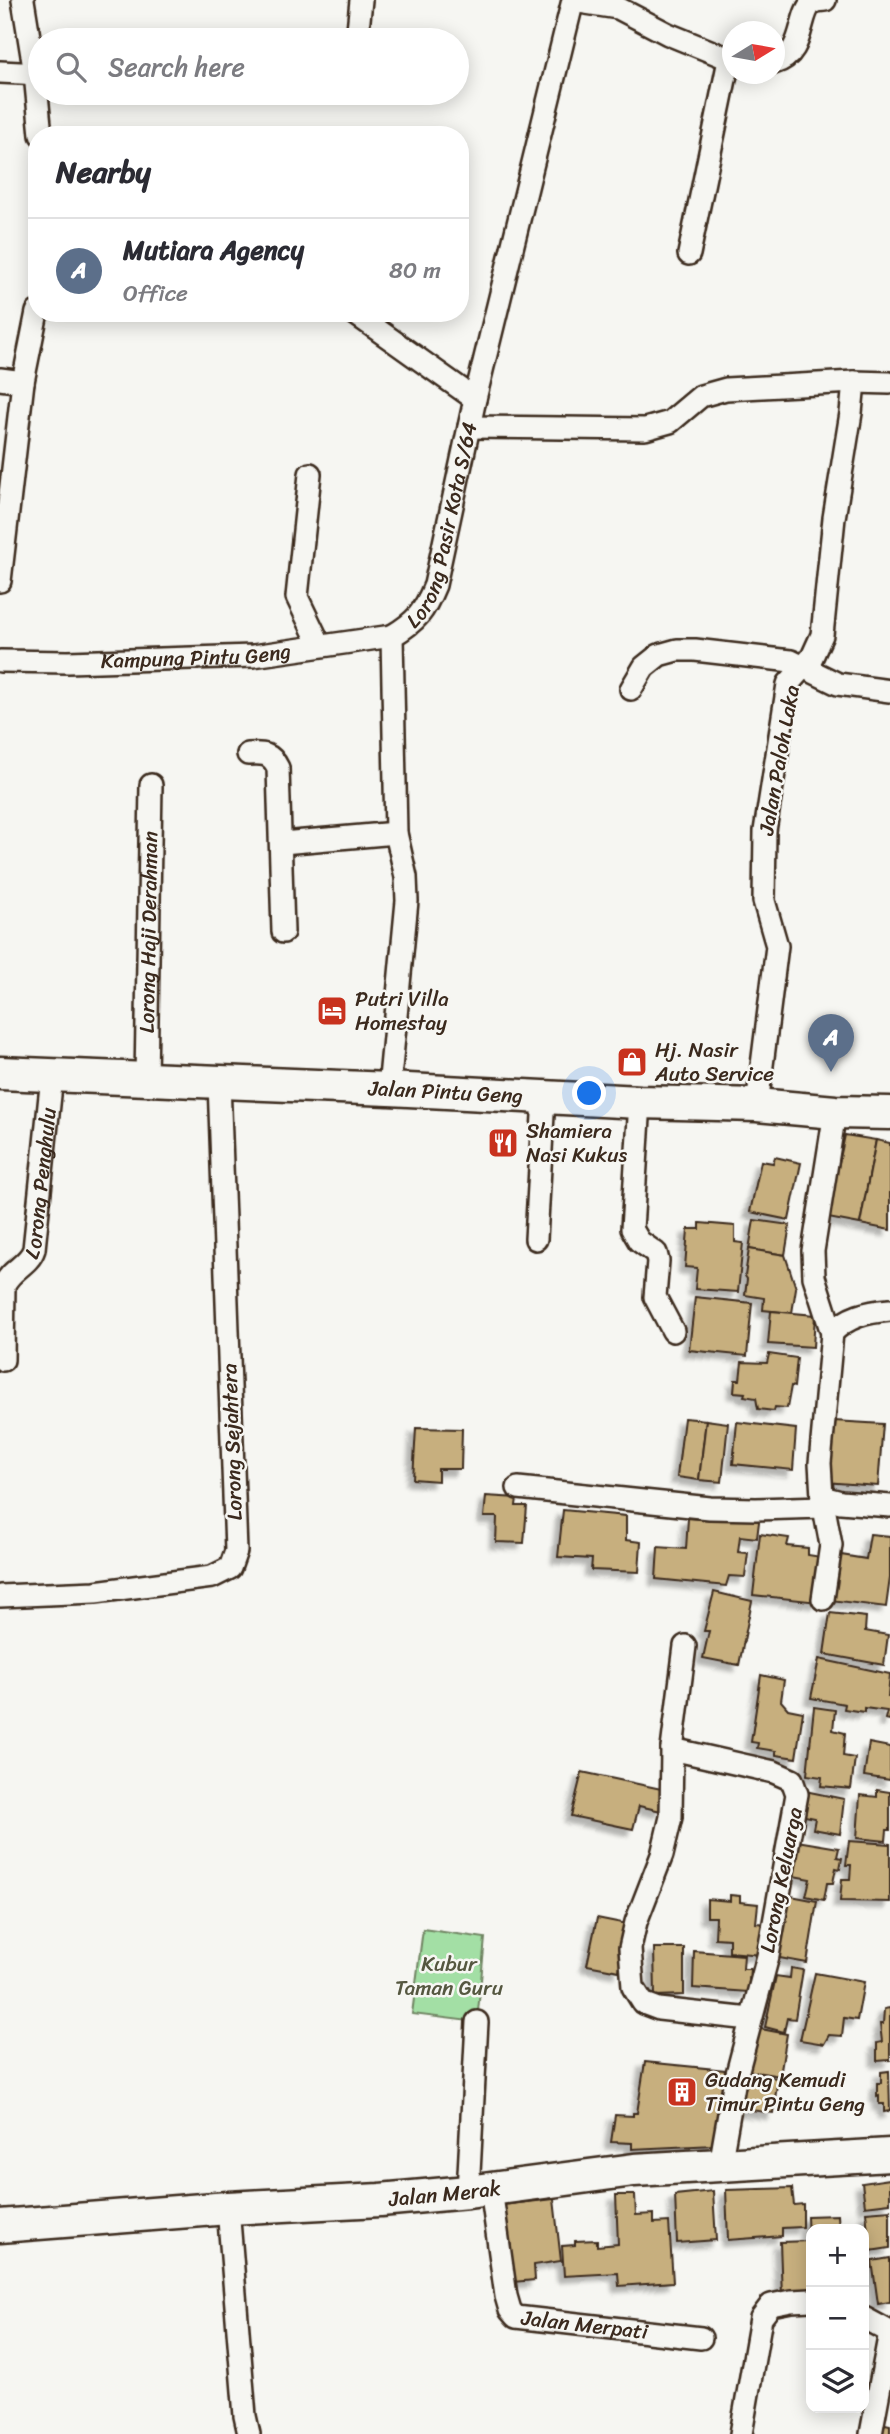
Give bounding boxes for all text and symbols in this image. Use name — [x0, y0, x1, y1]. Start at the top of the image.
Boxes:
north arrow — [722, 21, 785, 84]
search box — [28, 28, 469, 105]
text: Search here — [108, 44, 245, 90]
icon: search — [52, 48, 90, 86]
text: Nearby — [56, 145, 151, 199]
text: Mutiara Agency — [123, 227, 304, 273]
text: A — [71, 250, 87, 291]
text: 80 m — [389, 250, 441, 291]
text: Office — [123, 273, 188, 314]
street label: Lorong Pasir Kota S/64 — [397, 419, 489, 638]
street label: Kampung Pintu Geng — [100, 632, 294, 680]
street label: Jalan Paloh Laka — [747, 682, 811, 839]
street label: Lorong Haji Derahman — [128, 831, 169, 1033]
place label: Putri Villa Homestay — [355, 980, 449, 1042]
hotel icon: Putri Villa Homestay — [315, 994, 349, 1028]
pin: A — [808, 1014, 854, 1072]
place label: Hj. Nasir Auto Service — [654, 1031, 774, 1093]
shop icon: Hj. Nasir Auto Service — [615, 1045, 649, 1079]
street label: Jalan Pintu Geng — [366, 1069, 524, 1115]
your location — [572, 1076, 606, 1110]
street label: Lorong Penghulu — [13, 1105, 68, 1266]
place label: Shamiera Nasi Kukus — [526, 1112, 627, 1174]
restaurant icon: Shamiera Nasi Kukus — [486, 1126, 520, 1160]
street label: Lorong Sejahtera — [210, 1362, 254, 1521]
street label: Lorong Keluarga — [748, 1804, 814, 1956]
park label: Kubur Taman Guru — [395, 1945, 504, 2007]
place label: Gudang Kemudi Timur Pintu Geng — [705, 2061, 865, 2123]
building icon: Gudang Kemudi Timur Pintu Geng — [665, 2075, 699, 2109]
street label: Jalan Merak — [386, 2169, 504, 2218]
map controls — [806, 2224, 869, 2413]
button: + — [806, 2224, 869, 2287]
button: − — [806, 2287, 869, 2350]
street label: Jalan Merpati — [518, 2299, 651, 2351]
button: layers — [806, 2350, 869, 2413]

